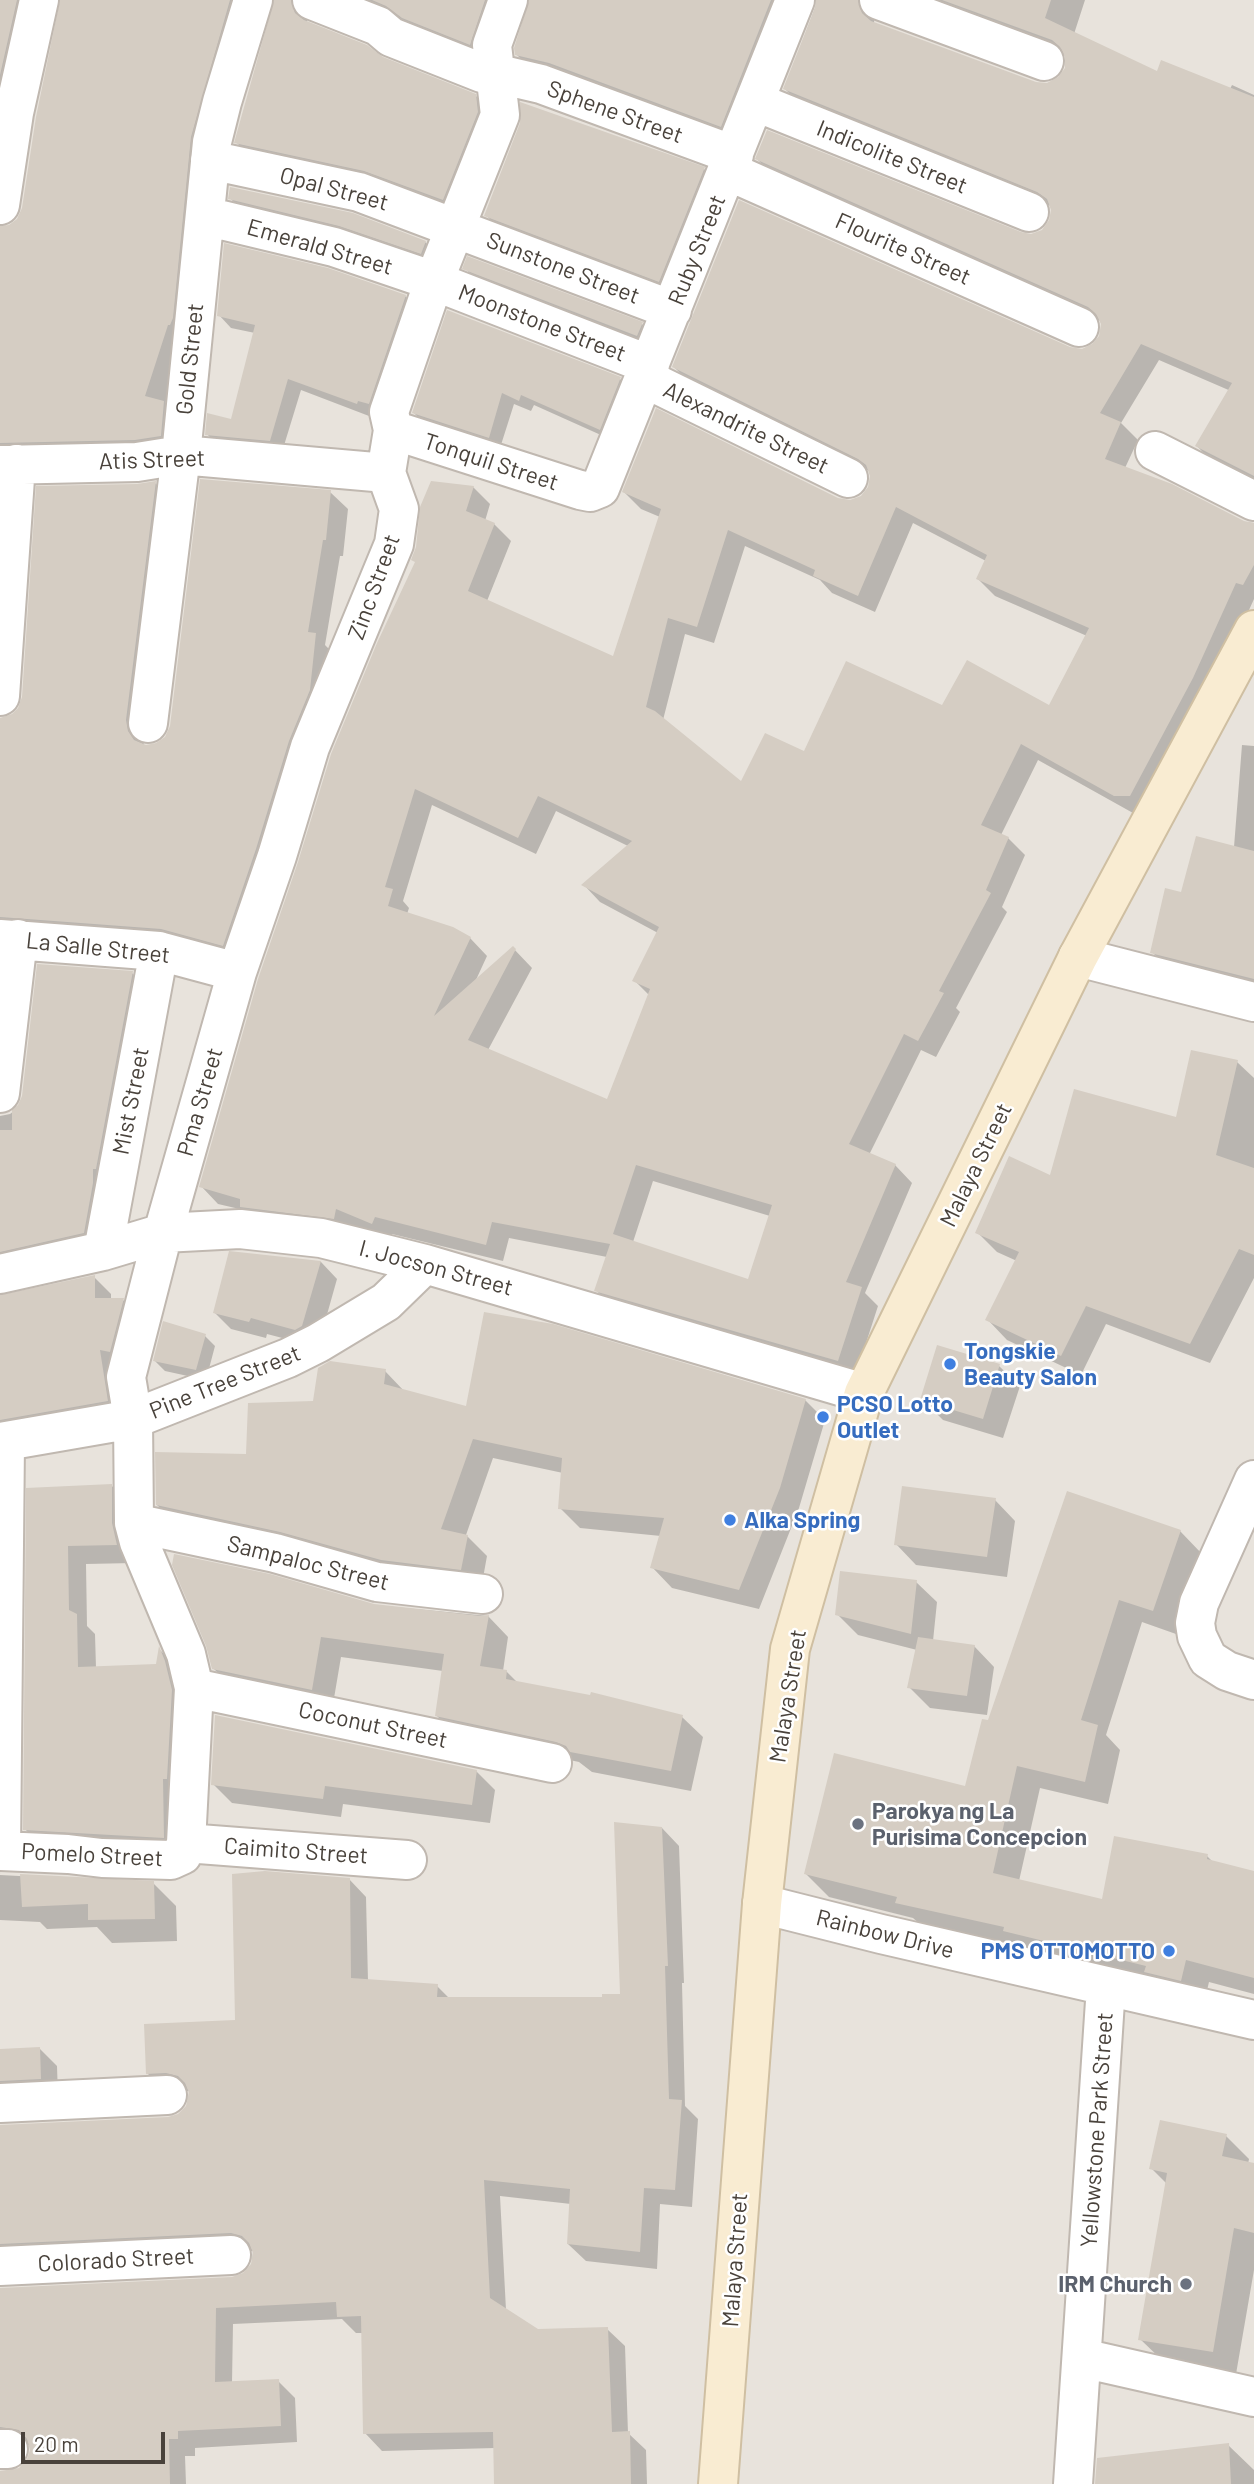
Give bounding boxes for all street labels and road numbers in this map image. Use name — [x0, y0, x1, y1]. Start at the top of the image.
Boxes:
street label: Sphene Street — [543, 75, 687, 149]
street label: Indicolite Street — [813, 114, 971, 200]
street label: Opal Street — [277, 161, 391, 217]
street label: Ruby Street — [662, 191, 732, 309]
street label: Flourite Street — [831, 207, 975, 291]
street label: Emerald Street — [244, 213, 396, 281]
street label: Sunstone Street — [483, 226, 643, 310]
street label: Moonstone Street — [454, 278, 630, 368]
street label: Gold Street — [170, 302, 210, 416]
street label: Alexandrite Street — [659, 376, 833, 480]
street label: Tonquil Street — [420, 427, 562, 497]
street label: Atis Street — [98, 444, 206, 476]
street label: Zinc Street — [342, 531, 406, 643]
street label: La Salle Street — [25, 927, 171, 969]
street label: Pma Street — [171, 1044, 229, 1160]
street label: Mist Street — [107, 1045, 155, 1157]
street label: Malaya Street — [934, 1098, 1018, 1232]
street label: I. Jocson Street — [356, 1234, 516, 1302]
street label: Pine Tree Street — [145, 1339, 305, 1425]
street label: Sampaloc Street — [224, 1530, 392, 1596]
street label: Malaya Street — [764, 1627, 812, 1765]
street label: Coconut Street — [296, 1696, 450, 1754]
street label: Caimito Street — [223, 1832, 369, 1870]
street label: Pomelo Street — [20, 1838, 164, 1872]
street label: Rainbow Drive — [813, 1904, 957, 1964]
street label: Yellowstone Park Street — [1075, 2011, 1119, 2249]
street label: Malaya Street — [717, 2192, 753, 2328]
street label: Colorado Street — [37, 2242, 195, 2278]

